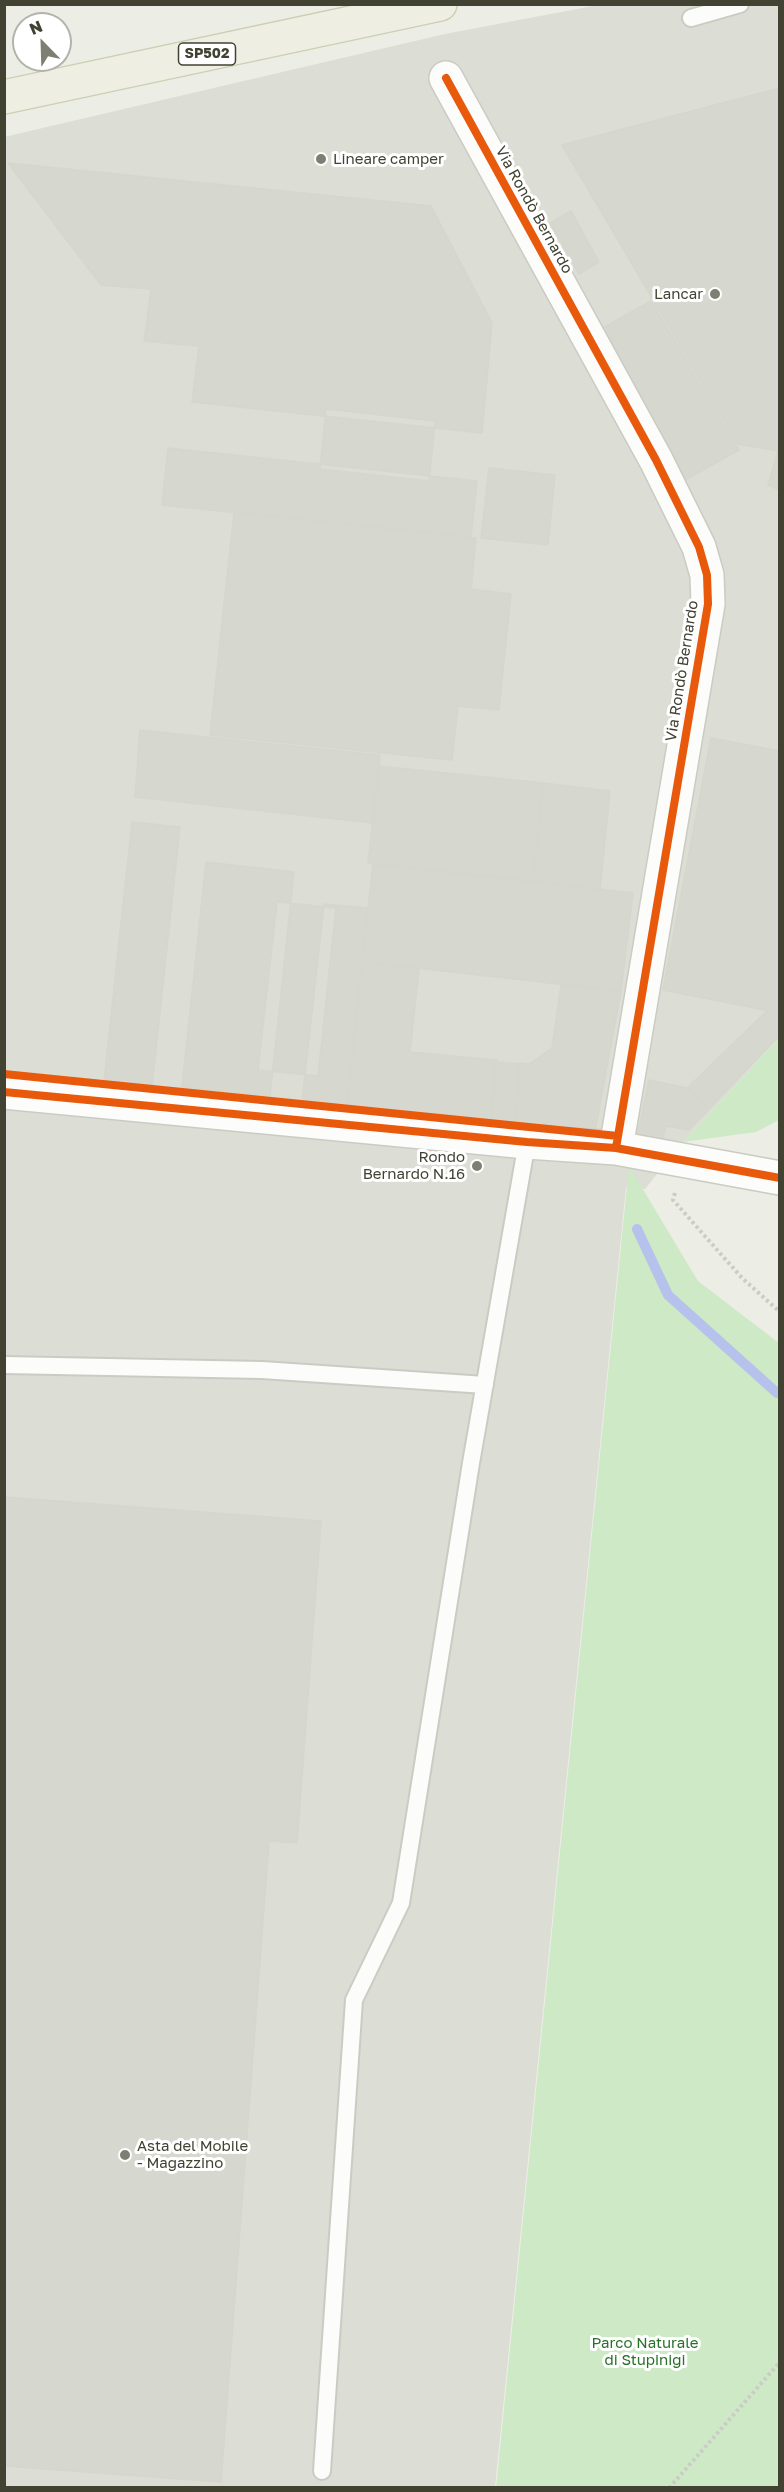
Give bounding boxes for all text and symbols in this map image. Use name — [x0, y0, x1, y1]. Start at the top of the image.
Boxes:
north arrow — [12, 12, 72, 72]
text: N — [26, 16, 45, 39]
road number: SP502 — [178, 43, 236, 65]
street label: Via Rondò Bernardo — [492, 143, 576, 277]
place label: Lineare camper — [333, 150, 444, 168]
marker: Lineare camper — [314, 152, 328, 166]
place label: Lancar — [654, 285, 703, 303]
marker: Lancar — [708, 287, 722, 301]
street label: Via Rondò Bernardo — [662, 599, 702, 743]
place label: Rondo Bernardo N.16 — [363, 1148, 465, 1183]
marker: Rondo Bernardo N.16 — [470, 1159, 484, 1173]
place label: Asta del Mobile - Magazzino — [137, 2137, 248, 2172]
marker: Asta del Mobile - Magazzino — [118, 2148, 132, 2162]
park label: Parco Naturale di Stupinigi — [591, 2334, 699, 2369]

